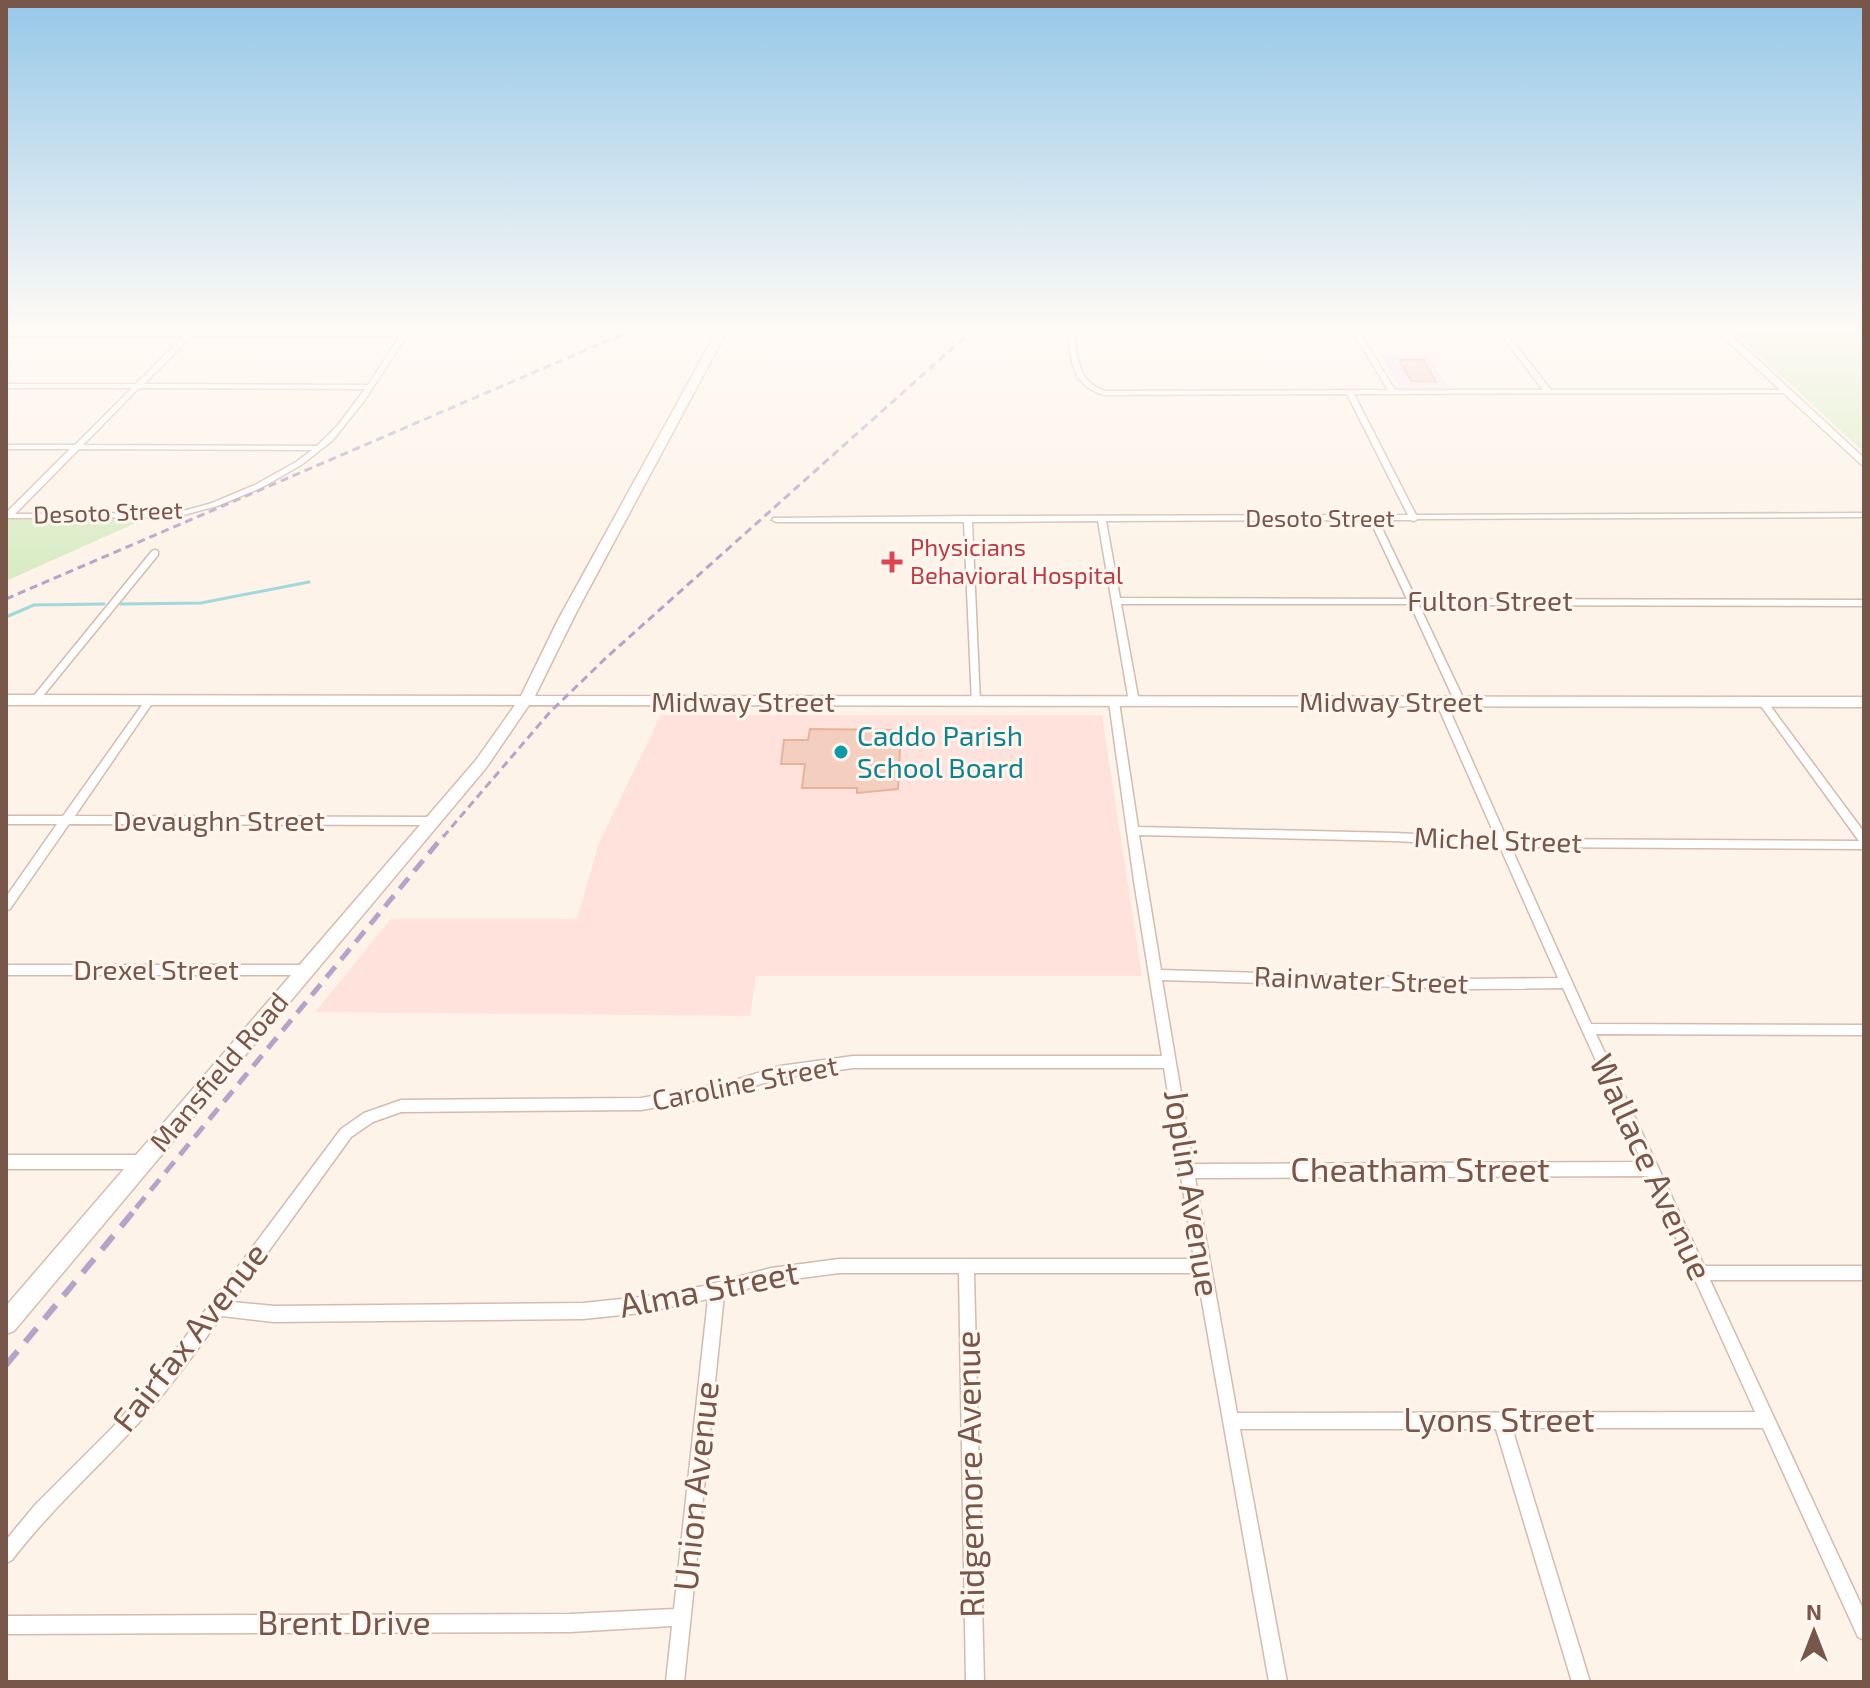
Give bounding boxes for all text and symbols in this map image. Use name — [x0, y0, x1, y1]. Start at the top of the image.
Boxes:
street label: Desoto Street — [33, 494, 183, 529]
street label: Desoto Street — [1245, 503, 1395, 532]
place label: Physicians Behavioral Hospital — [910, 532, 1123, 589]
marker: Physicians Behavioral Hospital — [881, 551, 903, 573]
street label: Fulton Street — [1407, 583, 1573, 617]
street label: Midway Street — [651, 684, 835, 718]
street label: Midway Street — [1299, 684, 1483, 718]
place label: Caddo Parish School Board — [857, 718, 1024, 784]
marker: Caddo Parish School Board — [832, 743, 850, 761]
street label: Devaughn Street — [113, 803, 325, 837]
street label: Michel Street — [1413, 819, 1583, 859]
street label: Drexel Street — [73, 952, 239, 986]
street label: Rainwater Street — [1253, 958, 1469, 1000]
street label: Mansfield Road — [142, 985, 295, 1158]
street label: Caroline Street — [649, 1047, 841, 1117]
street label: Wallace Avenue — [1582, 1047, 1723, 1286]
street label: Joplin Avenue — [1157, 1086, 1230, 1299]
street label: Cheatham Street — [1290, 1148, 1550, 1189]
street label: Fairfax Avenue — [102, 1233, 275, 1439]
street label: Alma Street — [616, 1250, 802, 1325]
street label: Ridgemore Avenue — [945, 1330, 992, 1618]
street label: Union Avenue — [663, 1379, 726, 1593]
street label: Lyons Street — [1403, 1398, 1595, 1439]
north arrow — [1774, 1592, 1854, 1672]
text: N — [1806, 1598, 1822, 1624]
street label: Brent Drive — [257, 1601, 431, 1642]

